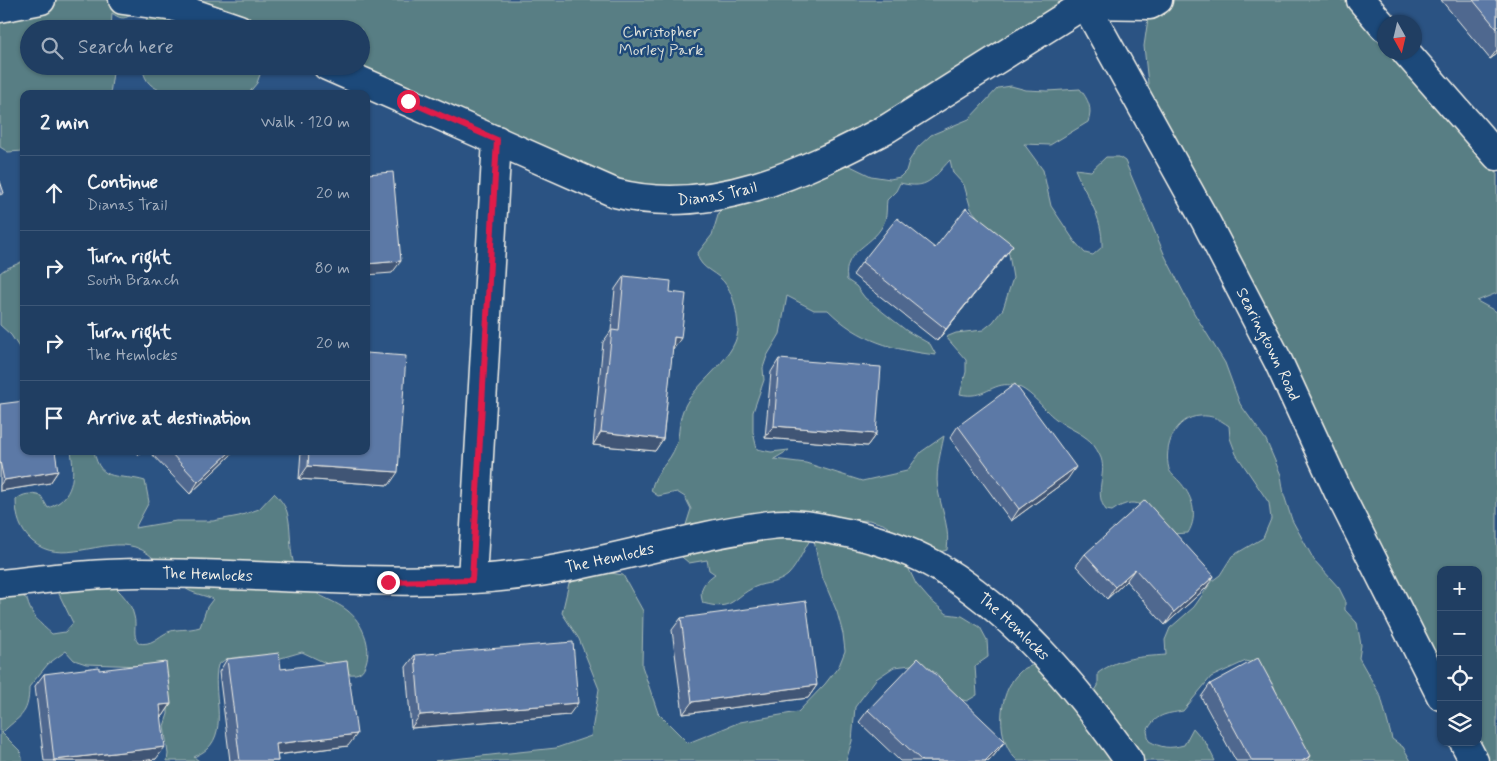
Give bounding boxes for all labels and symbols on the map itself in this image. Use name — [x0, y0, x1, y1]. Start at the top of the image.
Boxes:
north arrow — [1377, 15, 1422, 60]
park label: Christopher Morley Park — [619, 22, 703, 61]
route start — [397, 90, 420, 113]
street label: Dianas Trail — [677, 176, 759, 211]
street label: Searingtown Road — [1231, 284, 1305, 404]
street label: The Hemlocks — [563, 538, 656, 578]
street label: The Hemlocks — [162, 563, 253, 586]
route end — [377, 571, 400, 594]
street label: The Hemlocks — [974, 588, 1054, 665]

